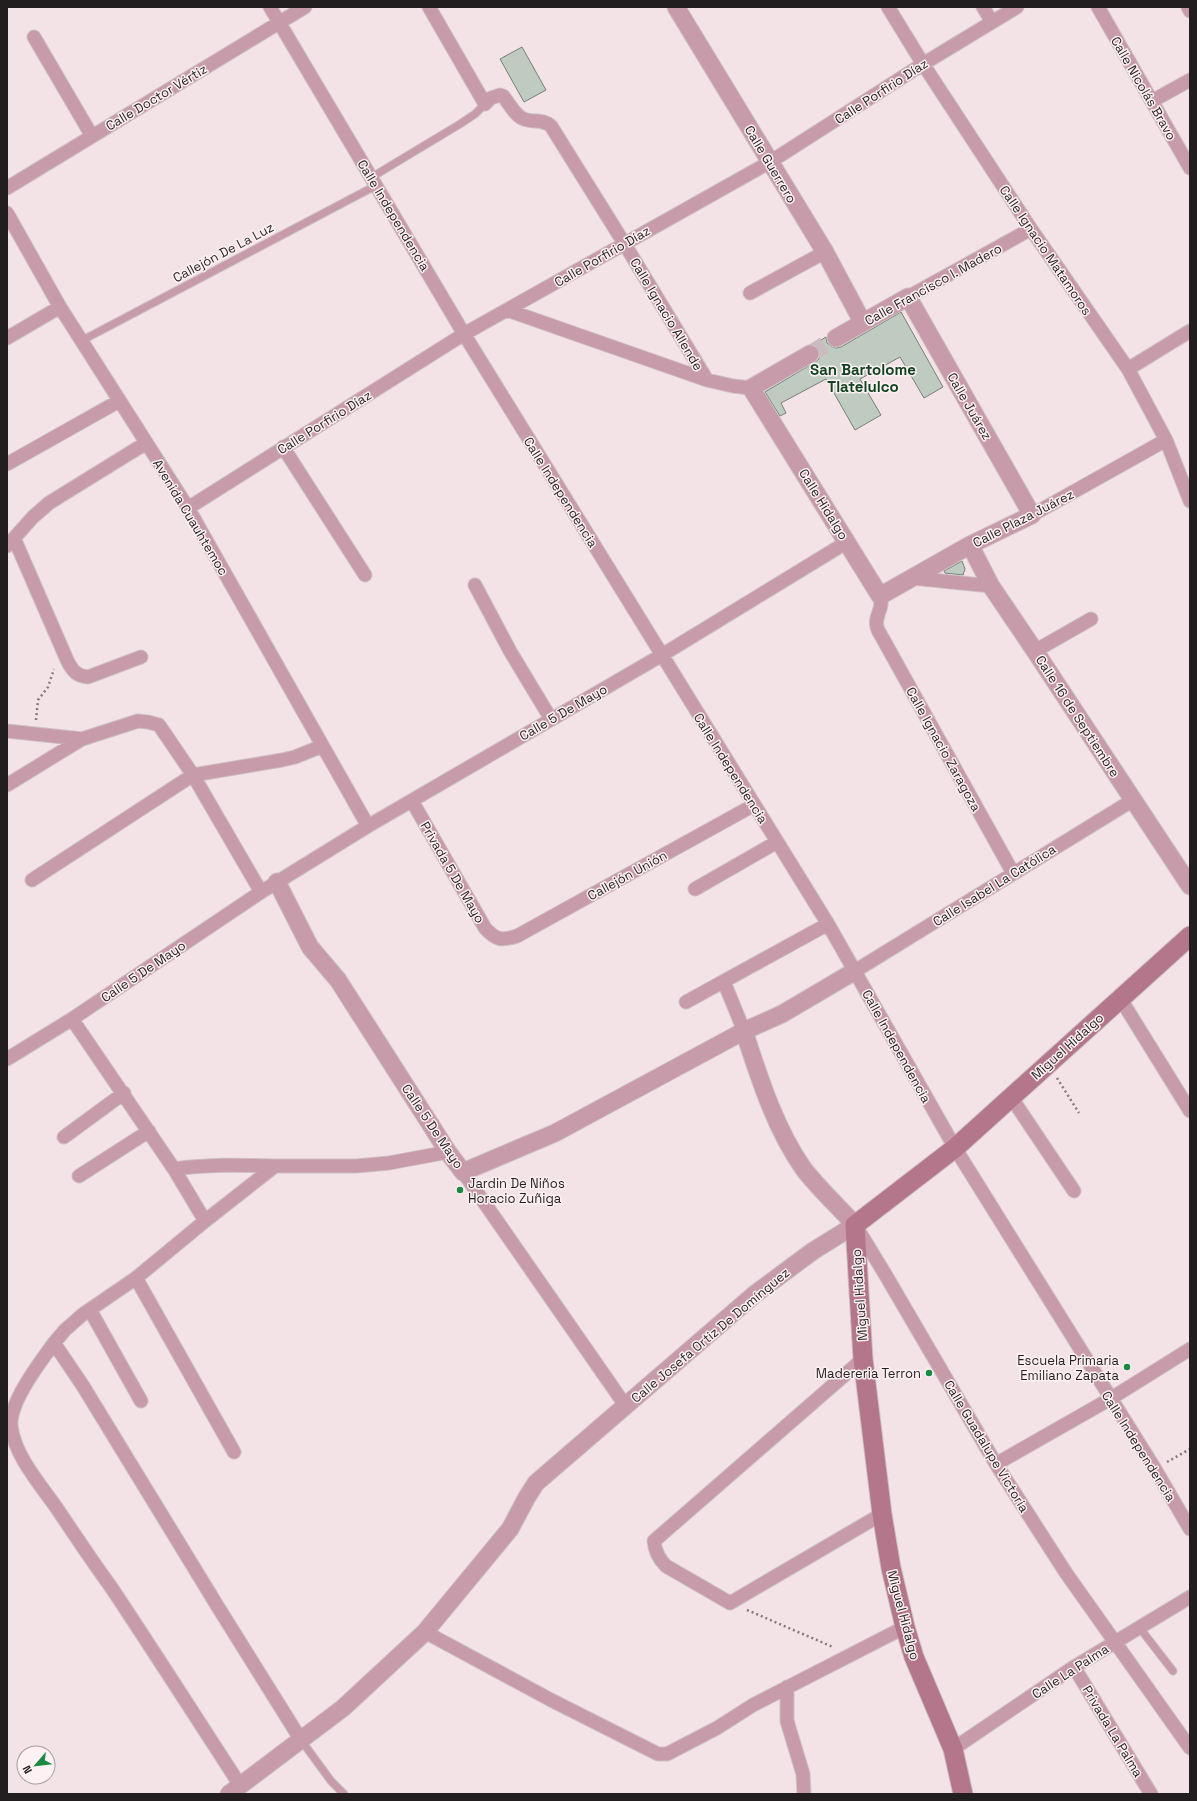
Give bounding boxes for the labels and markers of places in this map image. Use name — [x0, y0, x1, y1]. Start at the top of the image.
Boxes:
place label: Jardin De Niños Horacio Zuñiga — [468, 1175, 565, 1207]
marker: Jardin De Niños Horacio Zuñiga — [455, 1185, 465, 1195]
place label: Escuela Primaria Emiliano Zapata — [1017, 1352, 1120, 1384]
marker: Escuela Primaria Emiliano Zapata — [1122, 1362, 1132, 1372]
place label: Madereria Terron — [816, 1365, 921, 1382]
marker: Madereria Terron — [924, 1368, 934, 1378]

